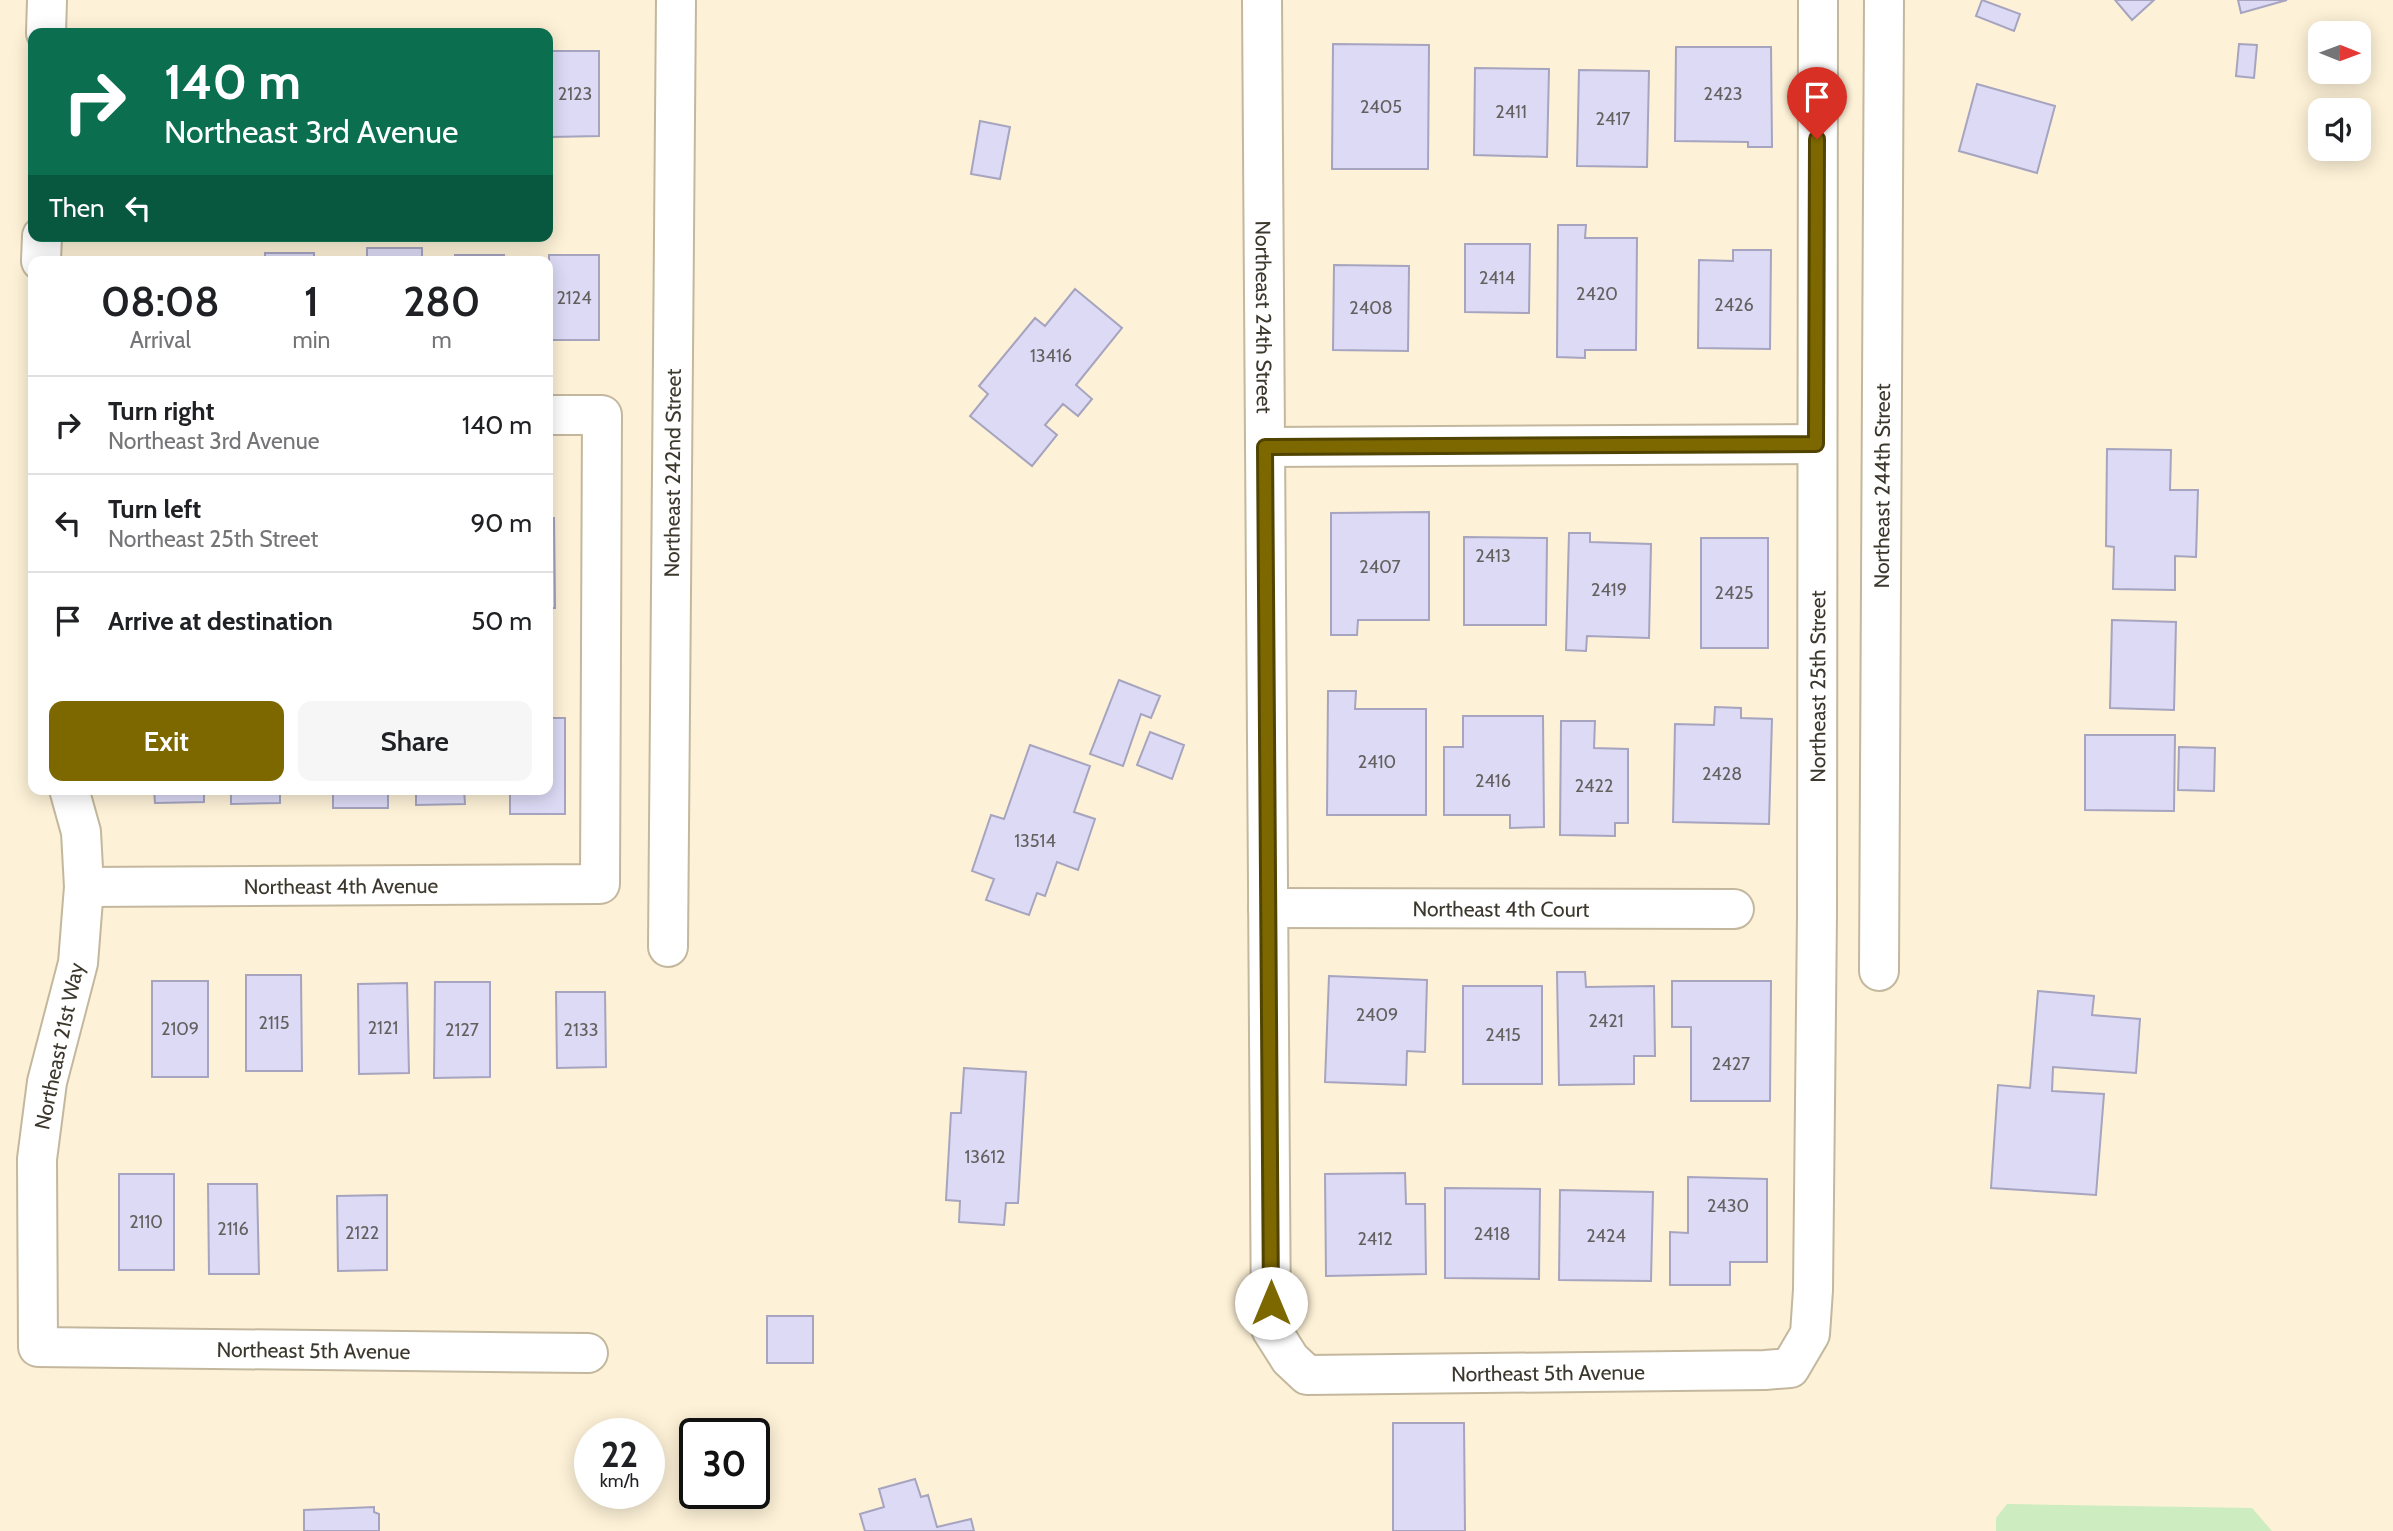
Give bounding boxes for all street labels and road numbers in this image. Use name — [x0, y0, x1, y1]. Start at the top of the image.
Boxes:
street label: Northeast 24th Street — [1251, 220, 1277, 414]
street label: Northeast 242nd Street — [659, 368, 685, 578]
street label: Northeast 244th Street — [1868, 383, 1895, 589]
street label: Northeast 25th Street — [1805, 590, 1830, 783]
street label: Northeast 4th Avenue — [244, 872, 439, 899]
street label: Northeast 4th Court — [1413, 896, 1589, 921]
street label: Northeast 21st Way — [29, 960, 89, 1132]
street label: Northeast 5th Avenue — [216, 1336, 411, 1364]
street label: Northeast 5th Avenue — [1451, 1359, 1645, 1386]

